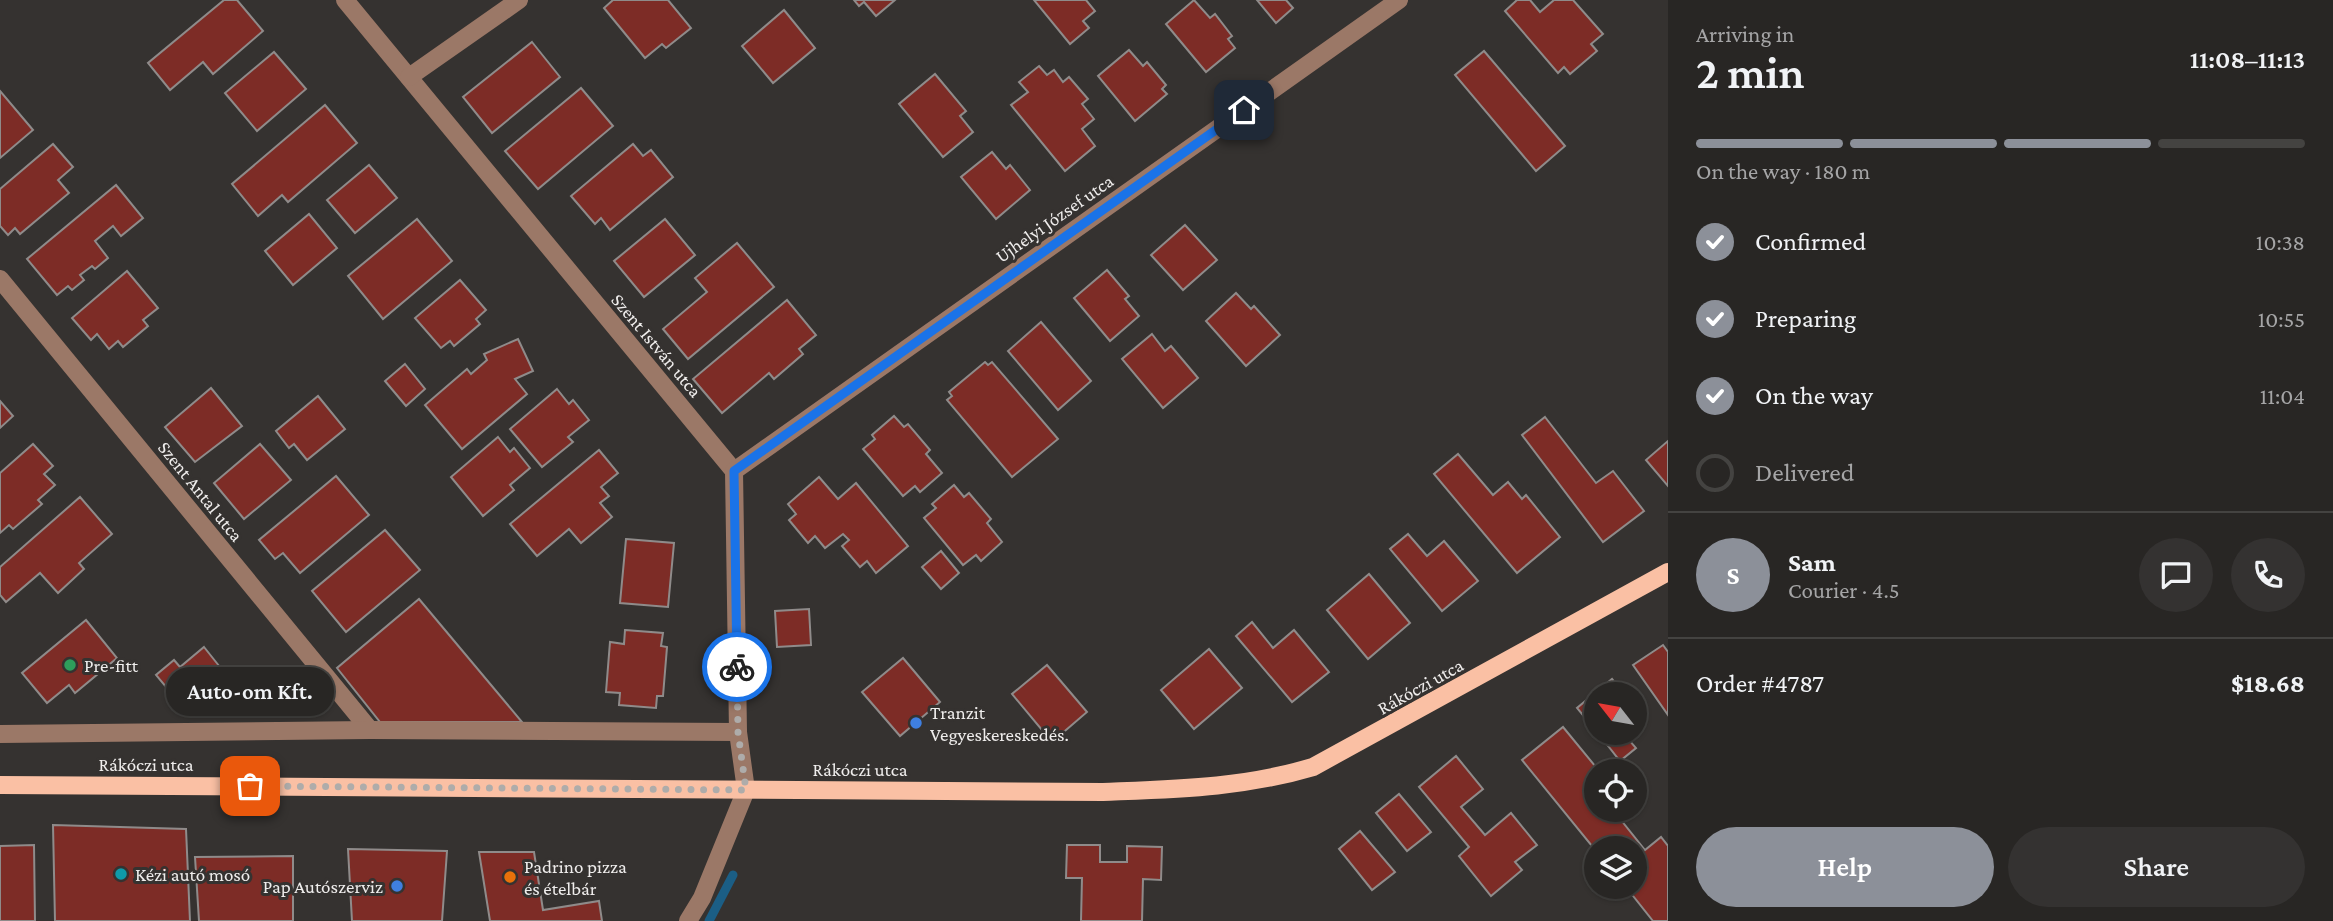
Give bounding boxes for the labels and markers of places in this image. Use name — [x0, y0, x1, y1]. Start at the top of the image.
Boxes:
pin — [1214, 80, 1274, 140]
place label: Pre-fitt — [84, 655, 139, 676]
marker: Pre-fitt — [62, 657, 78, 673]
callout: Auto-om Kft. — [166, 667, 334, 716]
place label: Tranzit Vegyeskereskedés. — [930, 702, 1069, 745]
marker: Tranzit Vegyeskereskedés. — [908, 715, 924, 731]
pin — [220, 756, 280, 816]
place label: Padrino pizza és ételbár — [524, 856, 627, 899]
place label: Kézi autó mosó — [135, 864, 250, 885]
marker: Kézi autó mosó — [113, 866, 129, 882]
marker: Padrino pizza és ételbár — [502, 869, 518, 885]
place label: Pap Autószerviz — [263, 876, 383, 897]
marker: Pap Autószerviz — [389, 878, 405, 894]

